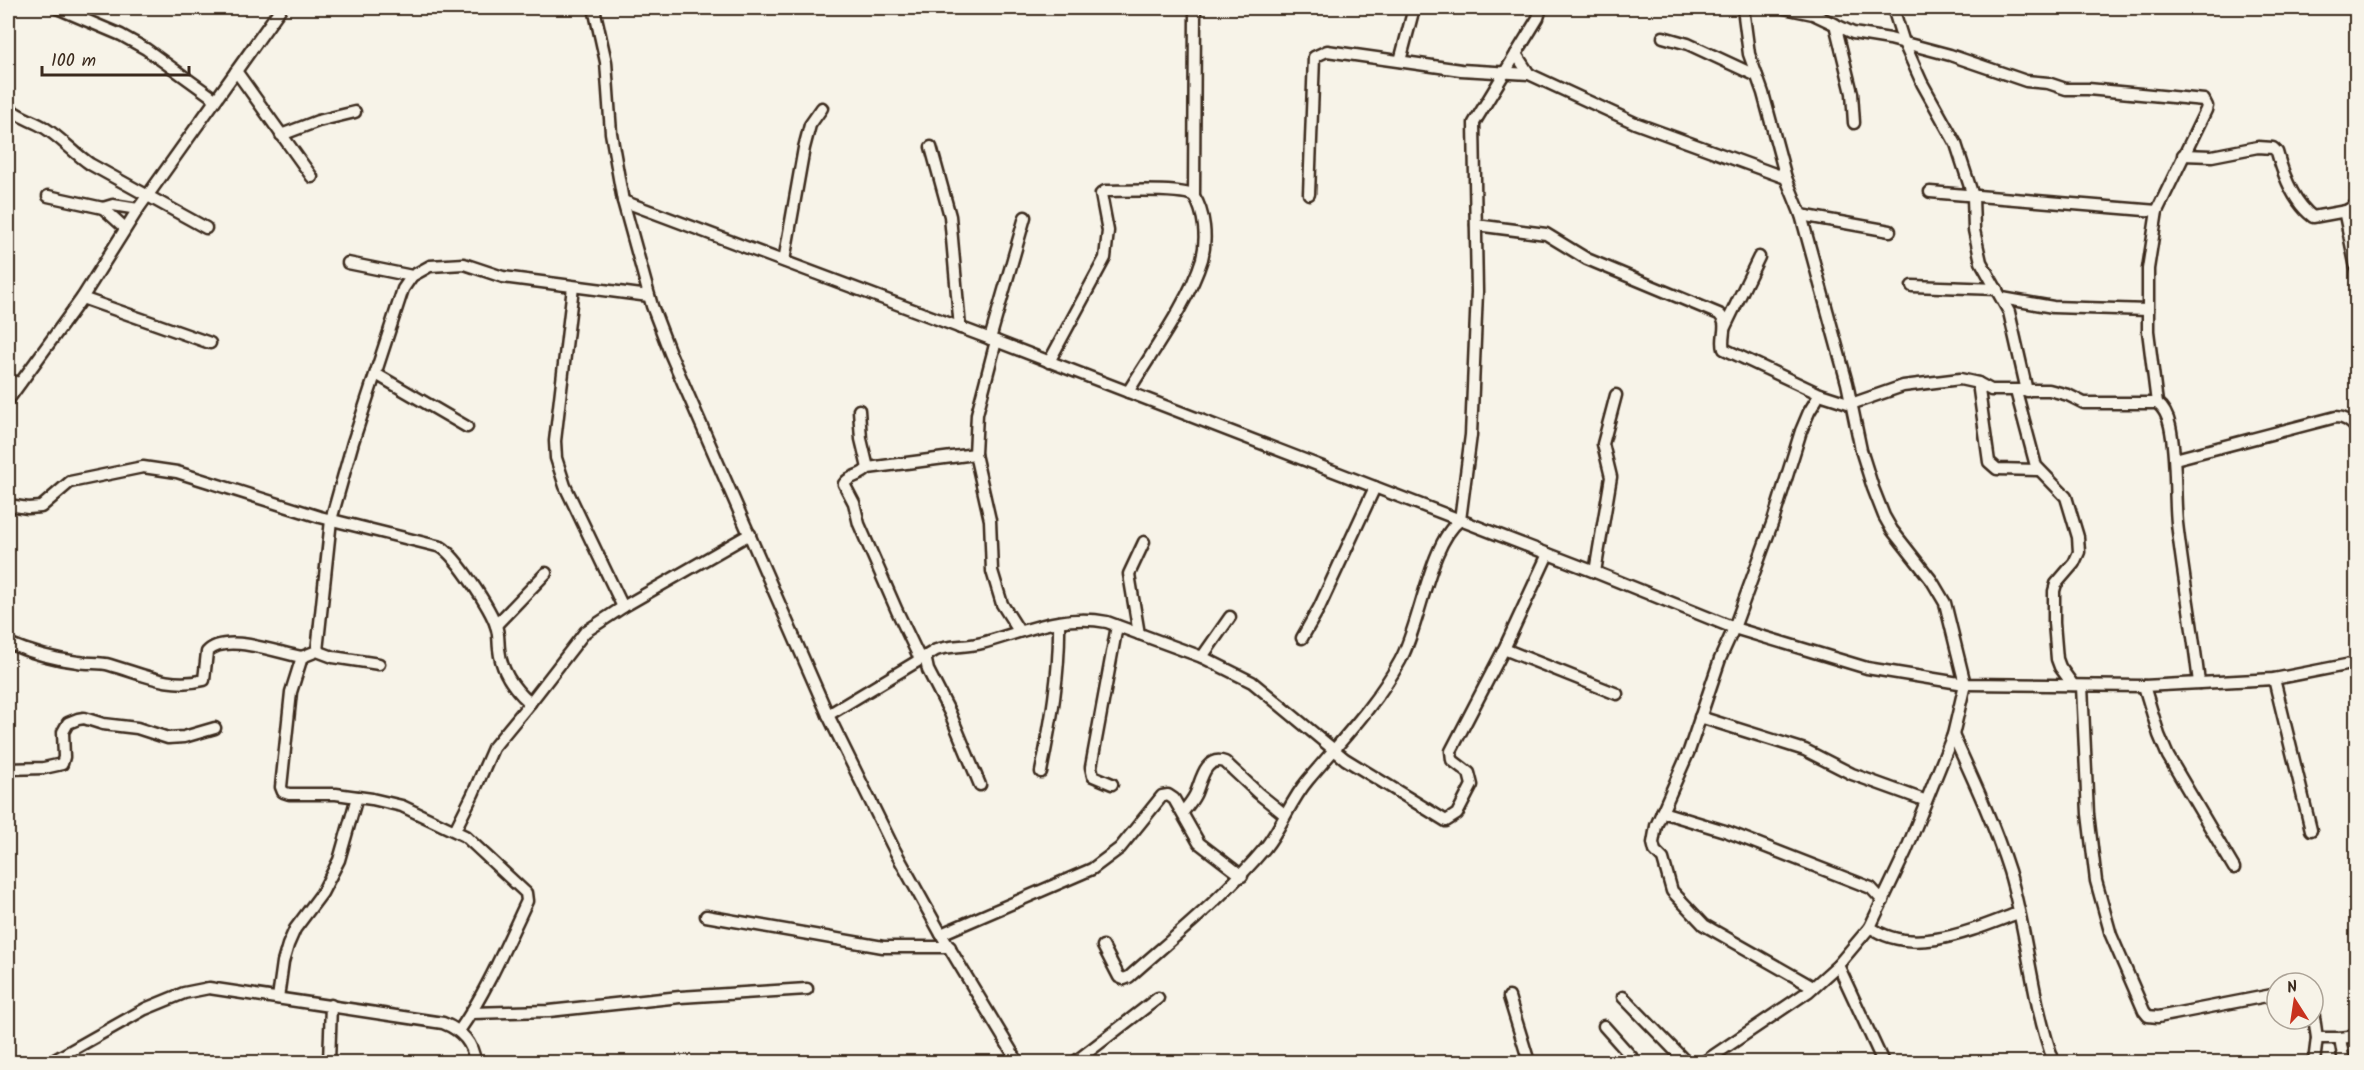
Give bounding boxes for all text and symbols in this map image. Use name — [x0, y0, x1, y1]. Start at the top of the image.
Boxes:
scale bar — [42, 39, 189, 77]
text: 100 m — [51, 47, 96, 76]
north arrow — [2265, 971, 2325, 1031]
text: N — [2285, 975, 2300, 1001]

